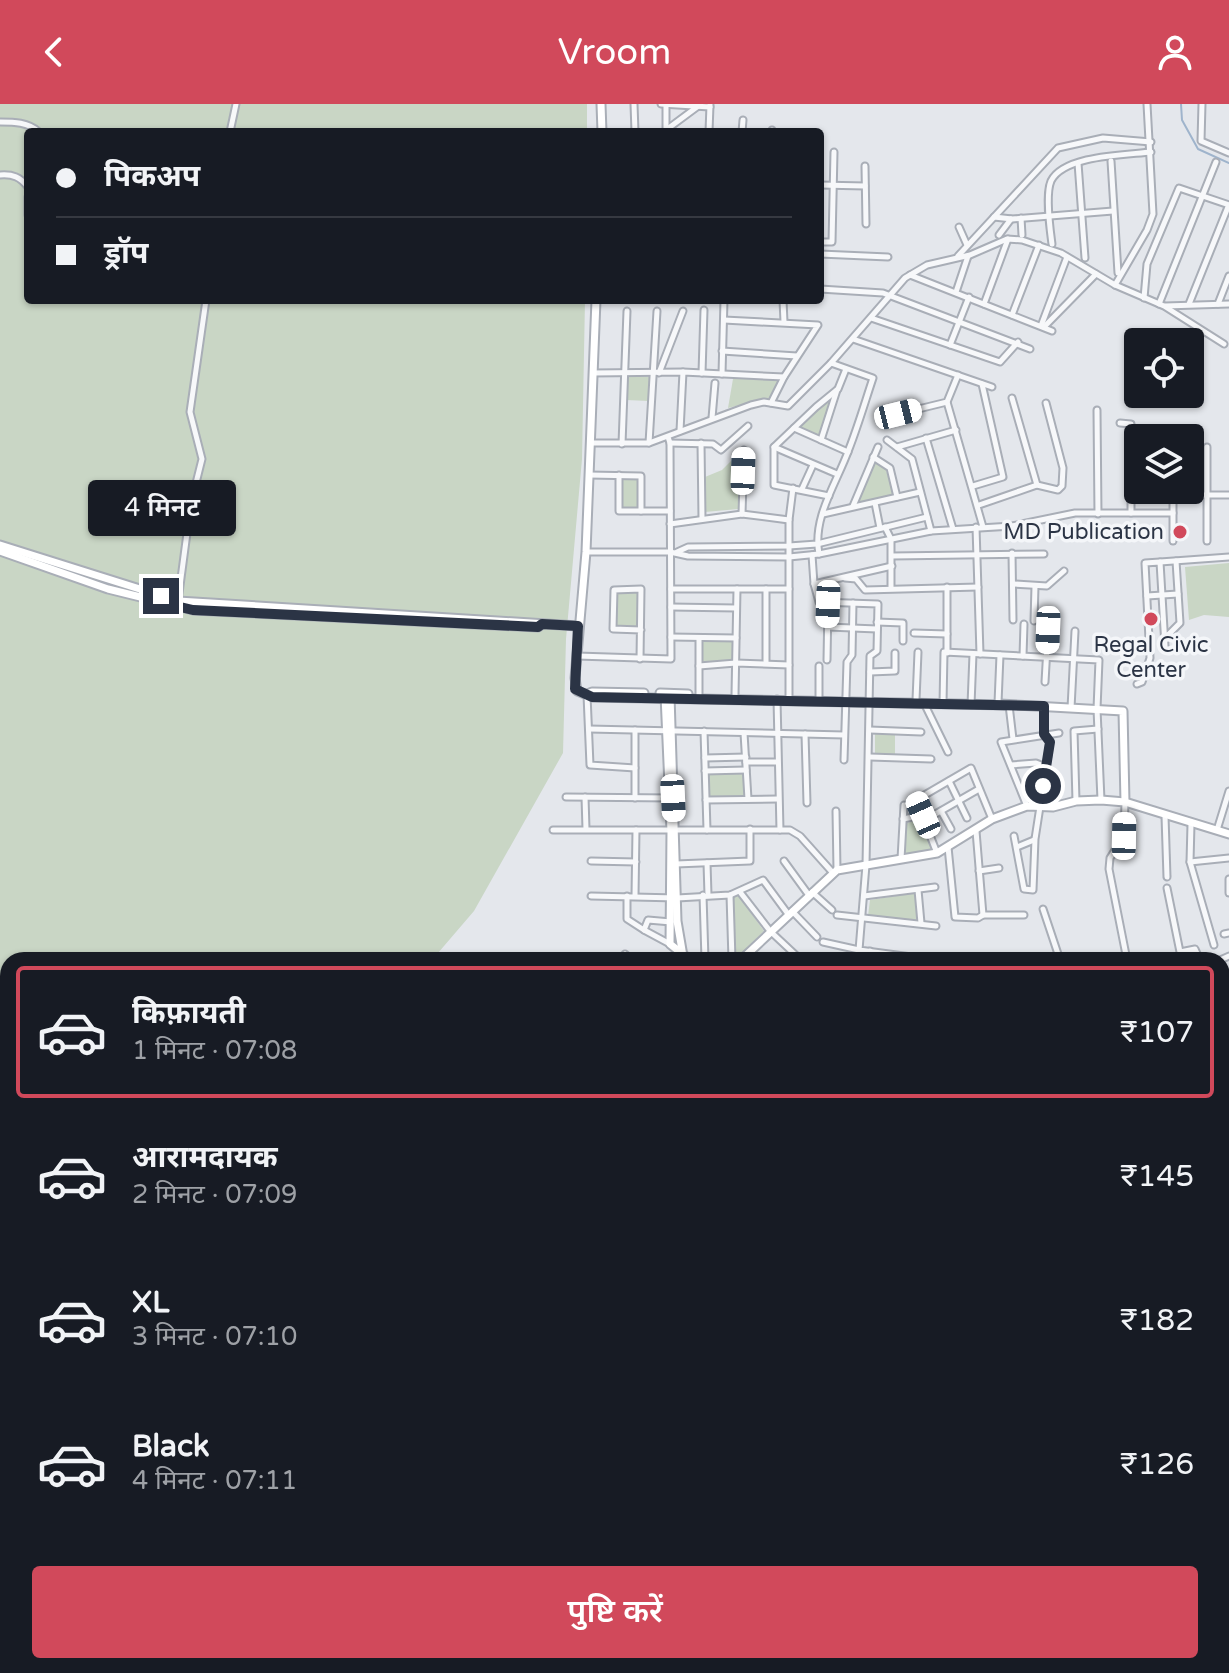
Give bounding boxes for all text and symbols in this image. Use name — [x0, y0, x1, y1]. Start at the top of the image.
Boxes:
icon: back — [32, 30, 76, 74]
icon: person — [1153, 30, 1197, 74]
text: Vroom — [558, 31, 671, 74]
text: पिकअप — [104, 158, 200, 195]
text: ड्रॉप — [104, 235, 148, 272]
map controls — [1124, 328, 1204, 504]
button: locate — [1124, 328, 1204, 408]
car — [872, 397, 924, 431]
button: layers — [1124, 424, 1204, 504]
car — [730, 447, 756, 495]
callout: 4 मिनट — [87, 480, 235, 536]
text: 4 मिनट — [124, 492, 200, 523]
place label: MD Publication — [1003, 519, 1164, 545]
marker: MD Publication — [1171, 523, 1189, 541]
route end — [143, 578, 179, 614]
car — [815, 580, 841, 628]
car — [1035, 606, 1061, 654]
marker: Regal Civic Center — [1142, 610, 1160, 628]
place label: Regal Civic Center — [1093, 632, 1209, 683]
route start — [1025, 768, 1061, 804]
car — [660, 773, 686, 823]
car — [902, 788, 944, 842]
car — [1112, 812, 1136, 860]
text: किफ़ायती — [132, 995, 246, 1032]
icon: car — [36, 996, 108, 1068]
text: ₹107 — [1120, 1014, 1194, 1051]
text: 1 मिनट · 07:08 — [132, 1035, 297, 1066]
text: आरामदायक — [132, 1139, 278, 1176]
icon: car — [36, 1140, 108, 1212]
text: ₹145 — [1120, 1158, 1194, 1195]
text: 2 मिनट · 07:09 — [132, 1179, 297, 1210]
icon: car — [36, 1284, 108, 1356]
text: XL — [132, 1284, 169, 1321]
text: ₹182 — [1120, 1302, 1194, 1339]
text: 3 मिनट · 07:10 — [132, 1321, 297, 1352]
icon: car — [36, 1428, 108, 1500]
text: Black — [132, 1428, 209, 1465]
text: ₹126 — [1120, 1446, 1194, 1483]
text: 4 मिनट · 07:11 — [132, 1465, 297, 1496]
button: पुष्टि करें — [32, 1566, 1198, 1658]

